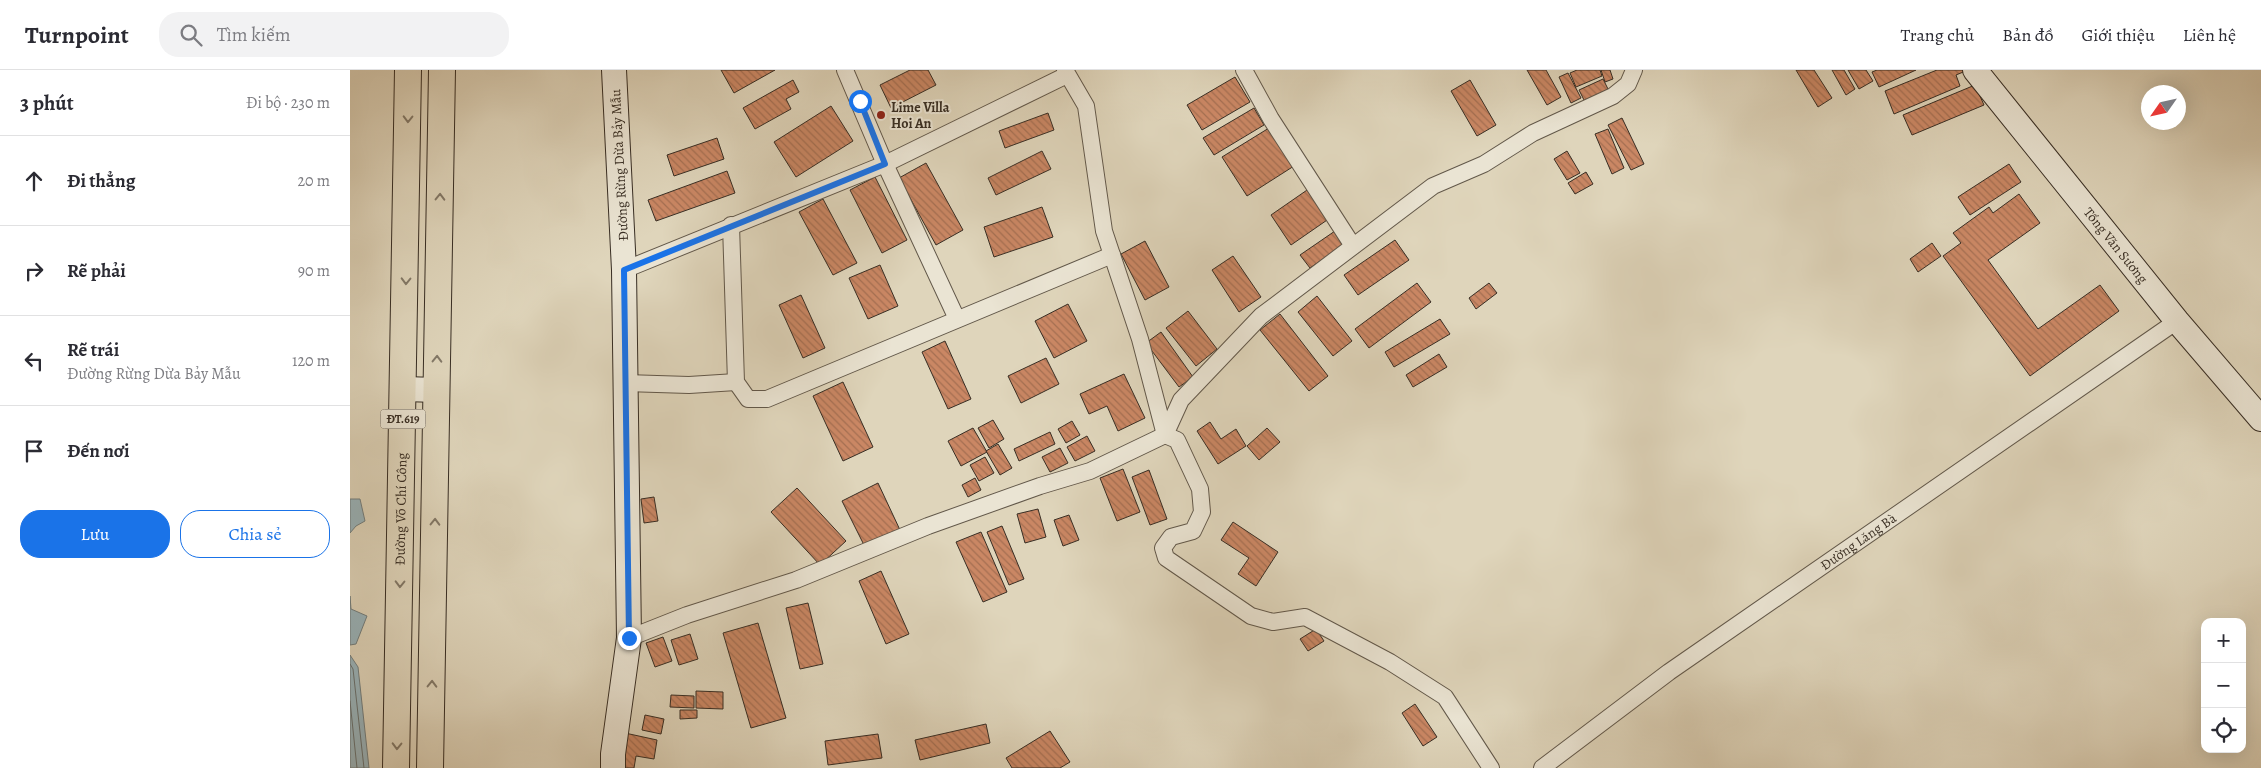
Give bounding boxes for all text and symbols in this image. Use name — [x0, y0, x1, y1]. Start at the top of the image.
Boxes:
search box — [159, 12, 509, 57]
text: Turnpoint — [25, 19, 129, 51]
icon: search — [177, 21, 205, 49]
text: Tìm kiếm — [217, 22, 290, 48]
text: Trang chủ — [1900, 23, 1974, 47]
text: Bản đồ — [2002, 23, 2054, 47]
text: Giới thiệu — [2082, 23, 2155, 47]
text: Liên hệ — [2183, 23, 2236, 47]
north arrow — [2141, 85, 2186, 130]
street label: Đường Rừng Dừa Bảy Mẫu — [606, 88, 633, 241]
text: 3 phút — [20, 89, 74, 117]
route start — [849, 90, 872, 113]
text: Đi bộ · 230 m — [246, 92, 330, 114]
place label: Lime Villa Hoi An — [891, 98, 950, 133]
marker: Lime Villa Hoi An — [875, 109, 887, 121]
one-way arrow — [403, 115, 413, 123]
icon: ahead — [20, 167, 48, 195]
text: Đi thẳng — [67, 168, 135, 194]
text: 20 m — [297, 170, 330, 192]
one-way arrow — [435, 193, 445, 200]
street label: Tống Văn Sương — [2079, 203, 2152, 288]
icon: right — [20, 257, 48, 285]
text: Rẽ phải — [67, 258, 126, 284]
text: 90 m — [298, 260, 330, 282]
one-way arrow — [400, 277, 411, 285]
text: Rẽ trái — [67, 337, 119, 363]
icon: left — [20, 347, 48, 375]
text: 120 m — [292, 350, 330, 372]
one-way arrow — [432, 355, 443, 363]
text: Đường Rừng Dừa Bảy Mẫu — [67, 363, 241, 385]
road number: ĐT.619 — [380, 409, 426, 428]
icon: arrive — [20, 437, 48, 465]
text: Đến nơi — [67, 438, 129, 464]
street label: Đường Võ Chí Công — [390, 452, 411, 566]
street label: Đường Lăng Bà — [1817, 509, 1901, 575]
button: Lưu — [20, 510, 170, 558]
button: Chia sẻ — [180, 510, 330, 558]
one-way arrow — [430, 518, 440, 526]
one-way arrow — [395, 580, 405, 588]
map controls — [2201, 618, 2246, 753]
button: + — [2201, 618, 2246, 663]
route end — [618, 627, 641, 650]
button: − — [2201, 663, 2246, 708]
one-way arrow — [427, 680, 437, 688]
button: locate — [2201, 708, 2246, 753]
one-way arrow — [392, 742, 402, 750]

